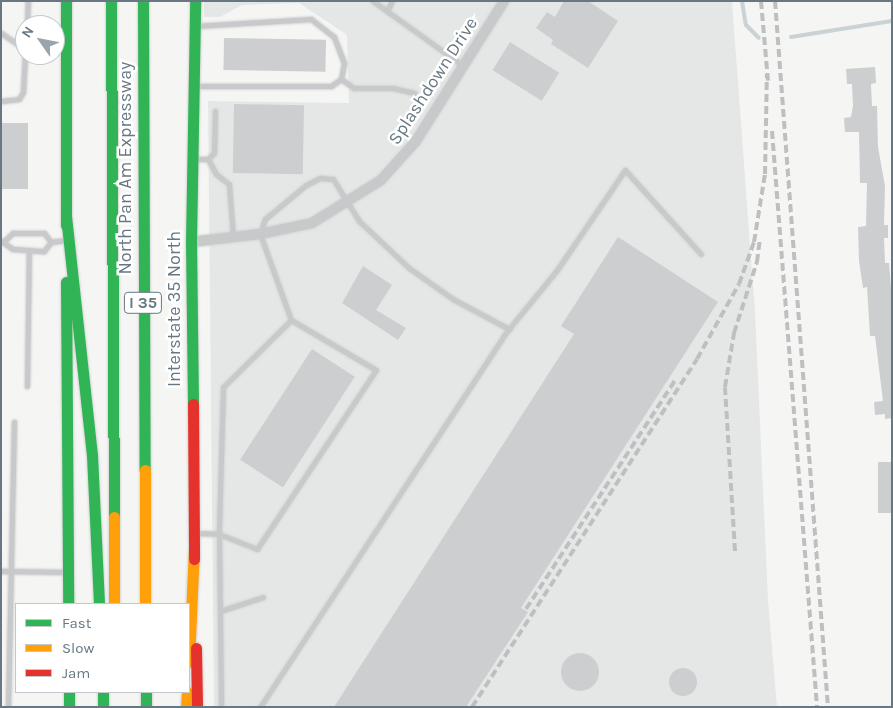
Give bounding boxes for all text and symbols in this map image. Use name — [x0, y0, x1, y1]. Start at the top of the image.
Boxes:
street label: Splashdown Drive — [384, 13, 482, 149]
north arrow — [15, 15, 65, 65]
text: N — [18, 23, 38, 41]
street label: North Pan Am Expressway — [114, 62, 136, 274]
street label: Interstate 35 North — [163, 231, 185, 387]
road number: I 35 — [123, 290, 163, 316]
legend — [15, 603, 190, 693]
text: Fast — [62, 614, 91, 632]
text: Slow — [62, 639, 94, 657]
text: Jam — [62, 664, 90, 682]

